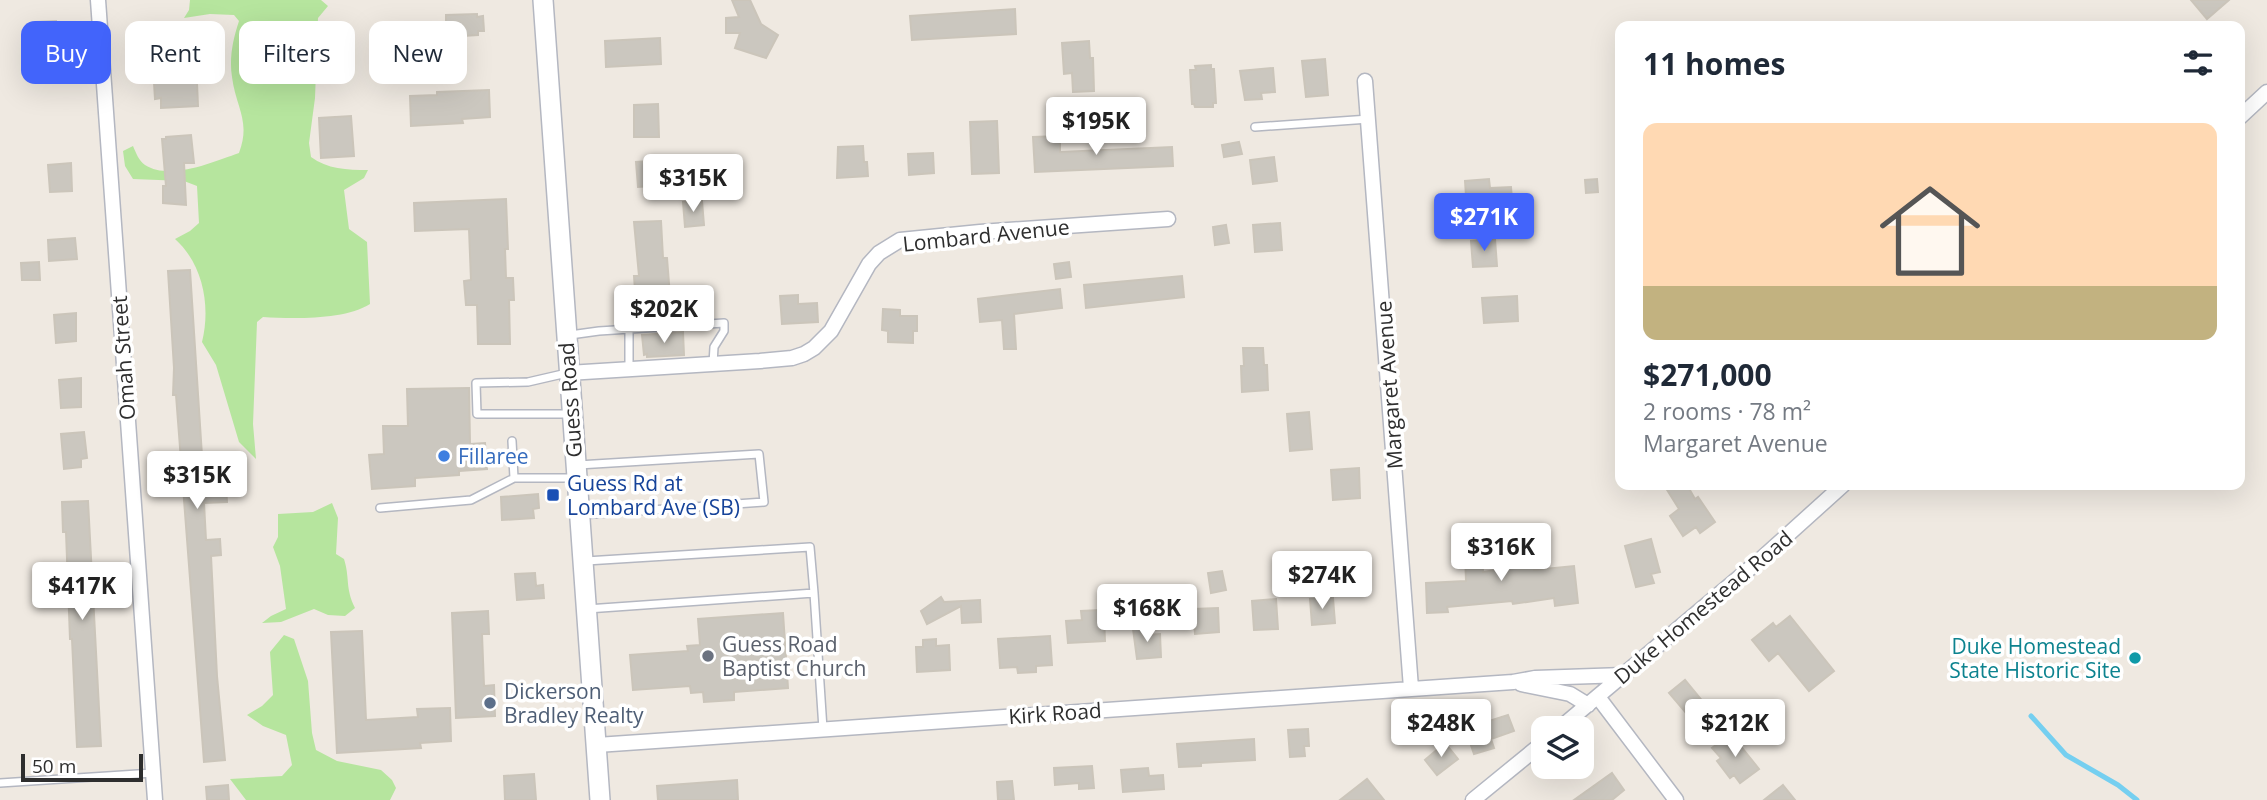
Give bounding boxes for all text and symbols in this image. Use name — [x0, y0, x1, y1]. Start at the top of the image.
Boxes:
chip: Buy — [21, 21, 111, 84]
chip: Rent — [125, 21, 225, 84]
chip: Filters — [239, 21, 355, 84]
chip: New — [369, 21, 467, 84]
text: 11 homes — [1643, 43, 1786, 84]
icon: filters — [2179, 44, 2217, 82]
pin: $195K — [1047, 97, 1145, 157]
text: $195K — [1062, 104, 1130, 136]
pin: $315K — [644, 154, 742, 214]
text: $315K — [659, 161, 727, 193]
icon: home — [1867, 168, 1993, 294]
pin: $271K — [1435, 194, 1533, 253]
text: $271K — [1450, 200, 1518, 232]
street label: Lombard Avenue — [901, 212, 1071, 258]
pin: $202K — [615, 286, 713, 345]
text: $202K — [630, 292, 698, 324]
street label: Omah Street — [105, 295, 141, 421]
street label: Margaret Avenue — [1369, 300, 1409, 470]
street label: Guess Road — [552, 341, 588, 459]
text: $271,000 — [1643, 354, 1772, 395]
text: 2 rooms · 78 m² — [1643, 395, 1811, 427]
text: Margaret Avenue — [1643, 427, 1828, 459]
place label: Fillaree — [458, 442, 529, 470]
marker: Fillaree — [436, 448, 452, 464]
pin: $315K — [148, 452, 246, 511]
text: $315K — [163, 458, 231, 490]
place label: Guess Rd at Lombard Ave (SB) — [567, 469, 740, 521]
marker: Guess Rd at Lombard Ave (SB) — [545, 487, 561, 503]
pin: $316K — [1452, 524, 1550, 583]
street label: Duke Homestead Road — [1608, 524, 1798, 690]
text: $316K — [1467, 530, 1535, 562]
pin: $274K — [1273, 552, 1371, 611]
text: $274K — [1288, 558, 1356, 590]
pin: $417K — [33, 562, 131, 622]
text: $417K — [48, 569, 116, 601]
pin: $168K — [1098, 584, 1196, 644]
text: $168K — [1113, 591, 1181, 623]
place label: Guess Road Baptist Church — [722, 630, 866, 682]
place label: Duke Homestead State Historic Site — [1949, 632, 2121, 684]
marker: Guess Road Baptist Church — [700, 648, 716, 664]
marker: Duke Homestead State Historic Site — [2127, 650, 2143, 666]
place label: Dickerson Bradley Realty — [504, 677, 644, 729]
marker: Dickerson Bradley Realty — [482, 695, 498, 711]
street label: Kirk Road — [1007, 696, 1103, 730]
pin: $248K — [1392, 700, 1490, 759]
pin: $212K — [1686, 700, 1784, 759]
text: $248K — [1407, 706, 1475, 738]
text: $212K — [1701, 706, 1769, 738]
map controls — [1531, 716, 1594, 779]
button: layers — [1531, 716, 1594, 779]
scale bar — [21, 751, 144, 783]
text: 50 m — [32, 753, 76, 779]

